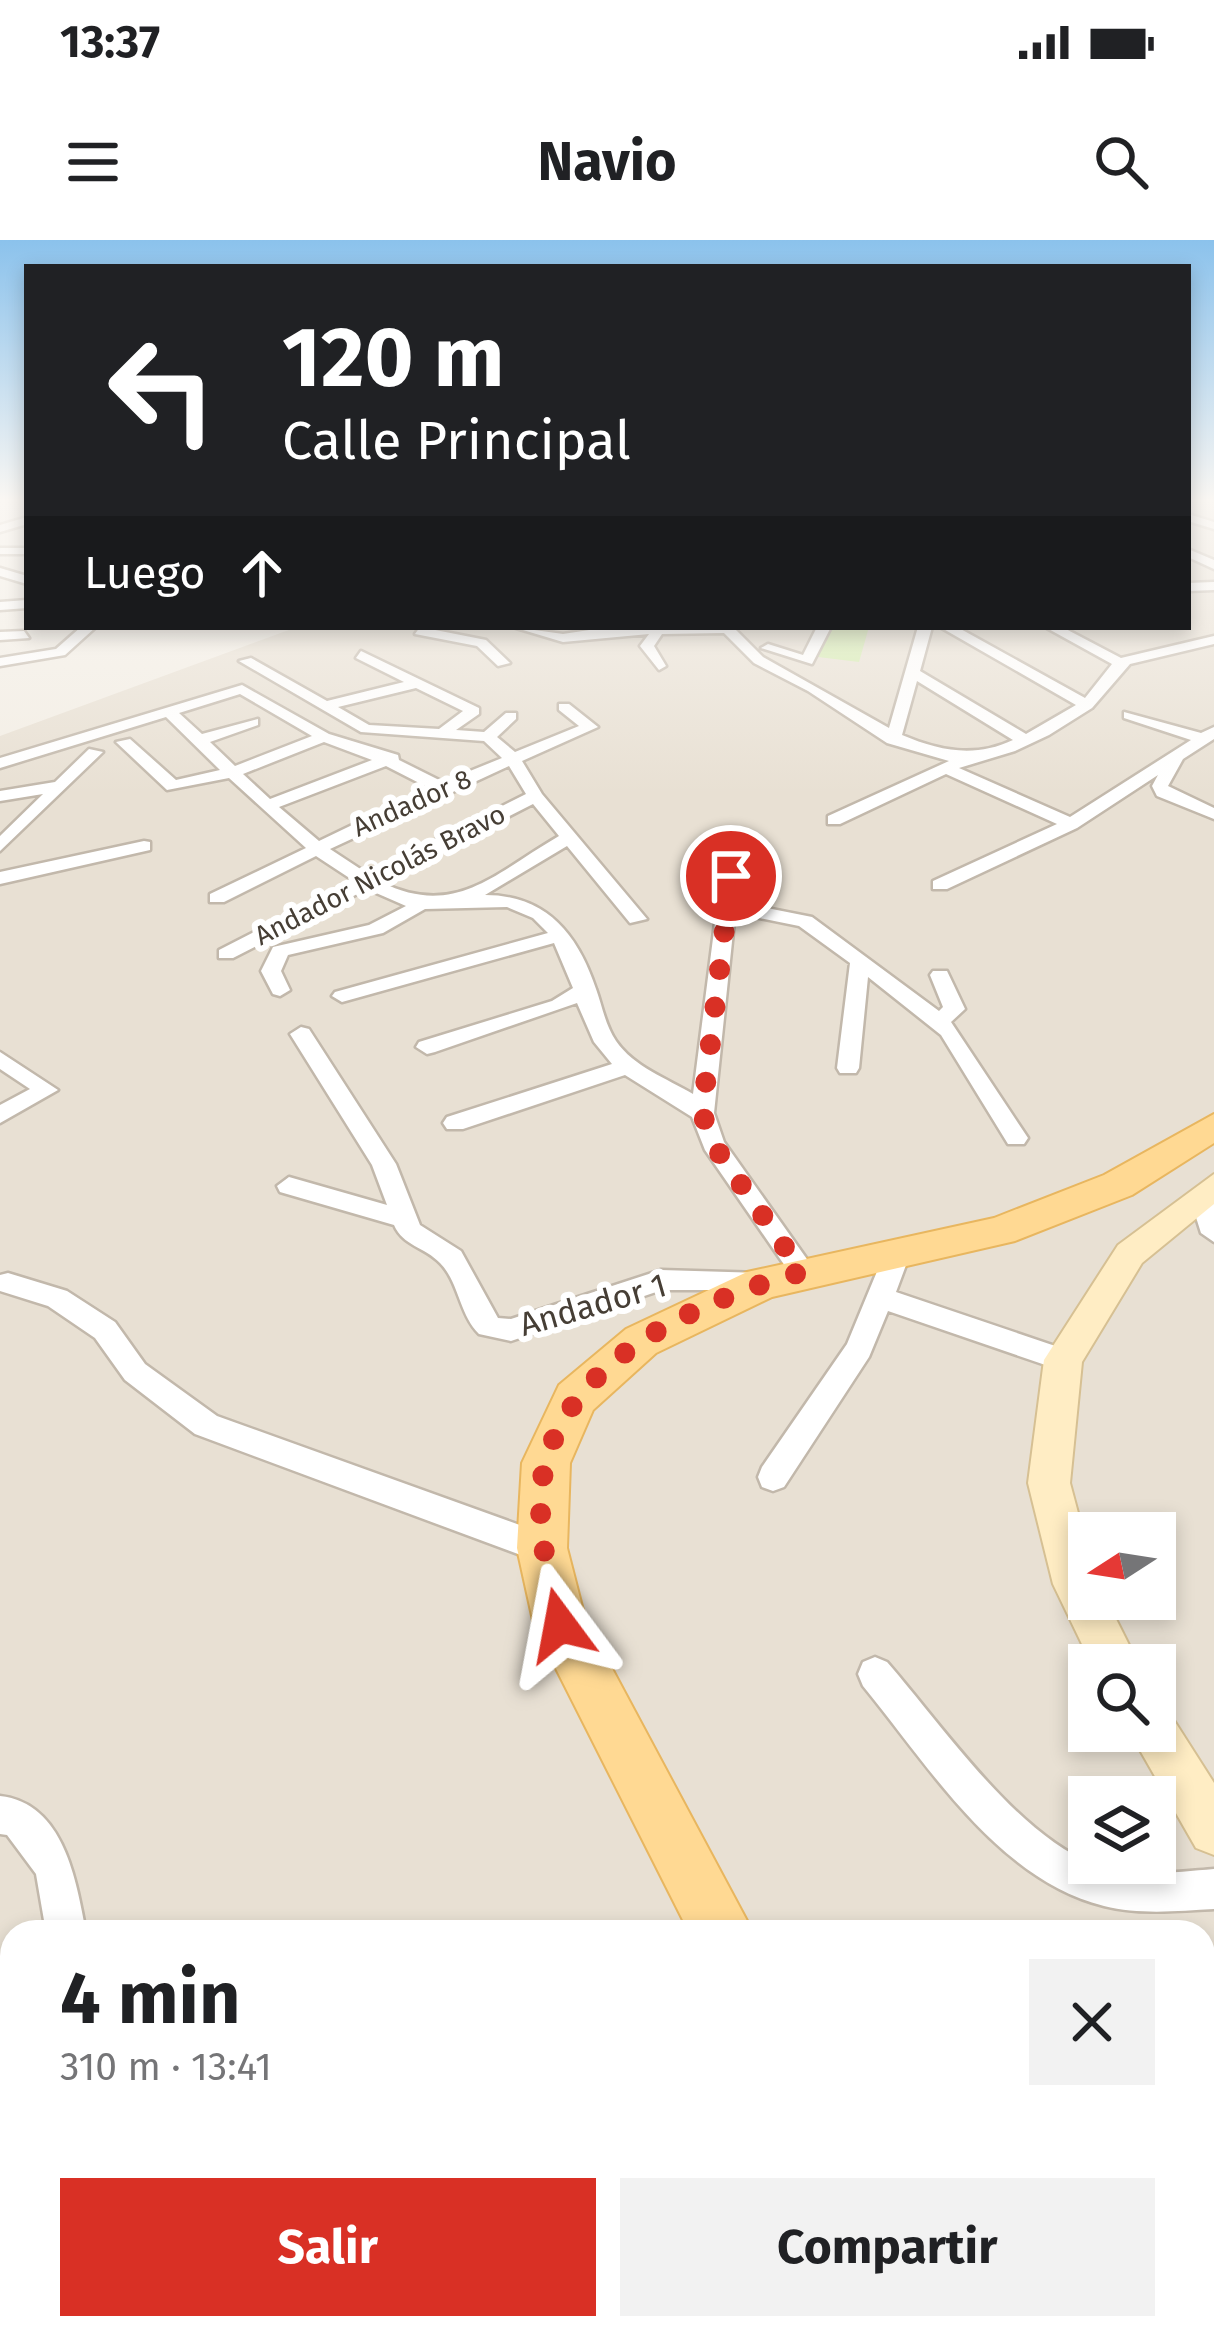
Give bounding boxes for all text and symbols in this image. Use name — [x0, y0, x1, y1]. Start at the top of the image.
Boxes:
text: 13:37 — [60, 15, 160, 69]
icon: menu — [60, 129, 126, 195]
icon: search — [1088, 129, 1154, 195]
text: Navio — [537, 130, 677, 194]
text: 120 m — [282, 307, 504, 408]
icon: left — [84, 312, 240, 468]
text: Calle Principal — [282, 409, 631, 473]
icon: ahead — [229, 540, 295, 606]
text: Luego — [84, 546, 205, 600]
street label: Andador 8 — [348, 763, 476, 843]
street label: Andador Nicolás Bravo — [249, 798, 511, 952]
pin — [680, 825, 782, 927]
icon: arrive — [698, 843, 764, 909]
street label: Andador 1 — [515, 1265, 671, 1345]
north arrow — [1068, 1512, 1176, 1620]
map controls — [1068, 1512, 1176, 1884]
position arrow — [497, 1562, 623, 1688]
button: search — [1068, 1644, 1176, 1752]
button: layers — [1068, 1776, 1176, 1884]
text: 4 min — [60, 1956, 240, 2042]
button: close — [1029, 1959, 1155, 2085]
text: 310 m · 13:41 — [60, 2044, 272, 2090]
button: Salir — [60, 2178, 596, 2316]
button: Compartir — [620, 2178, 1155, 2316]

